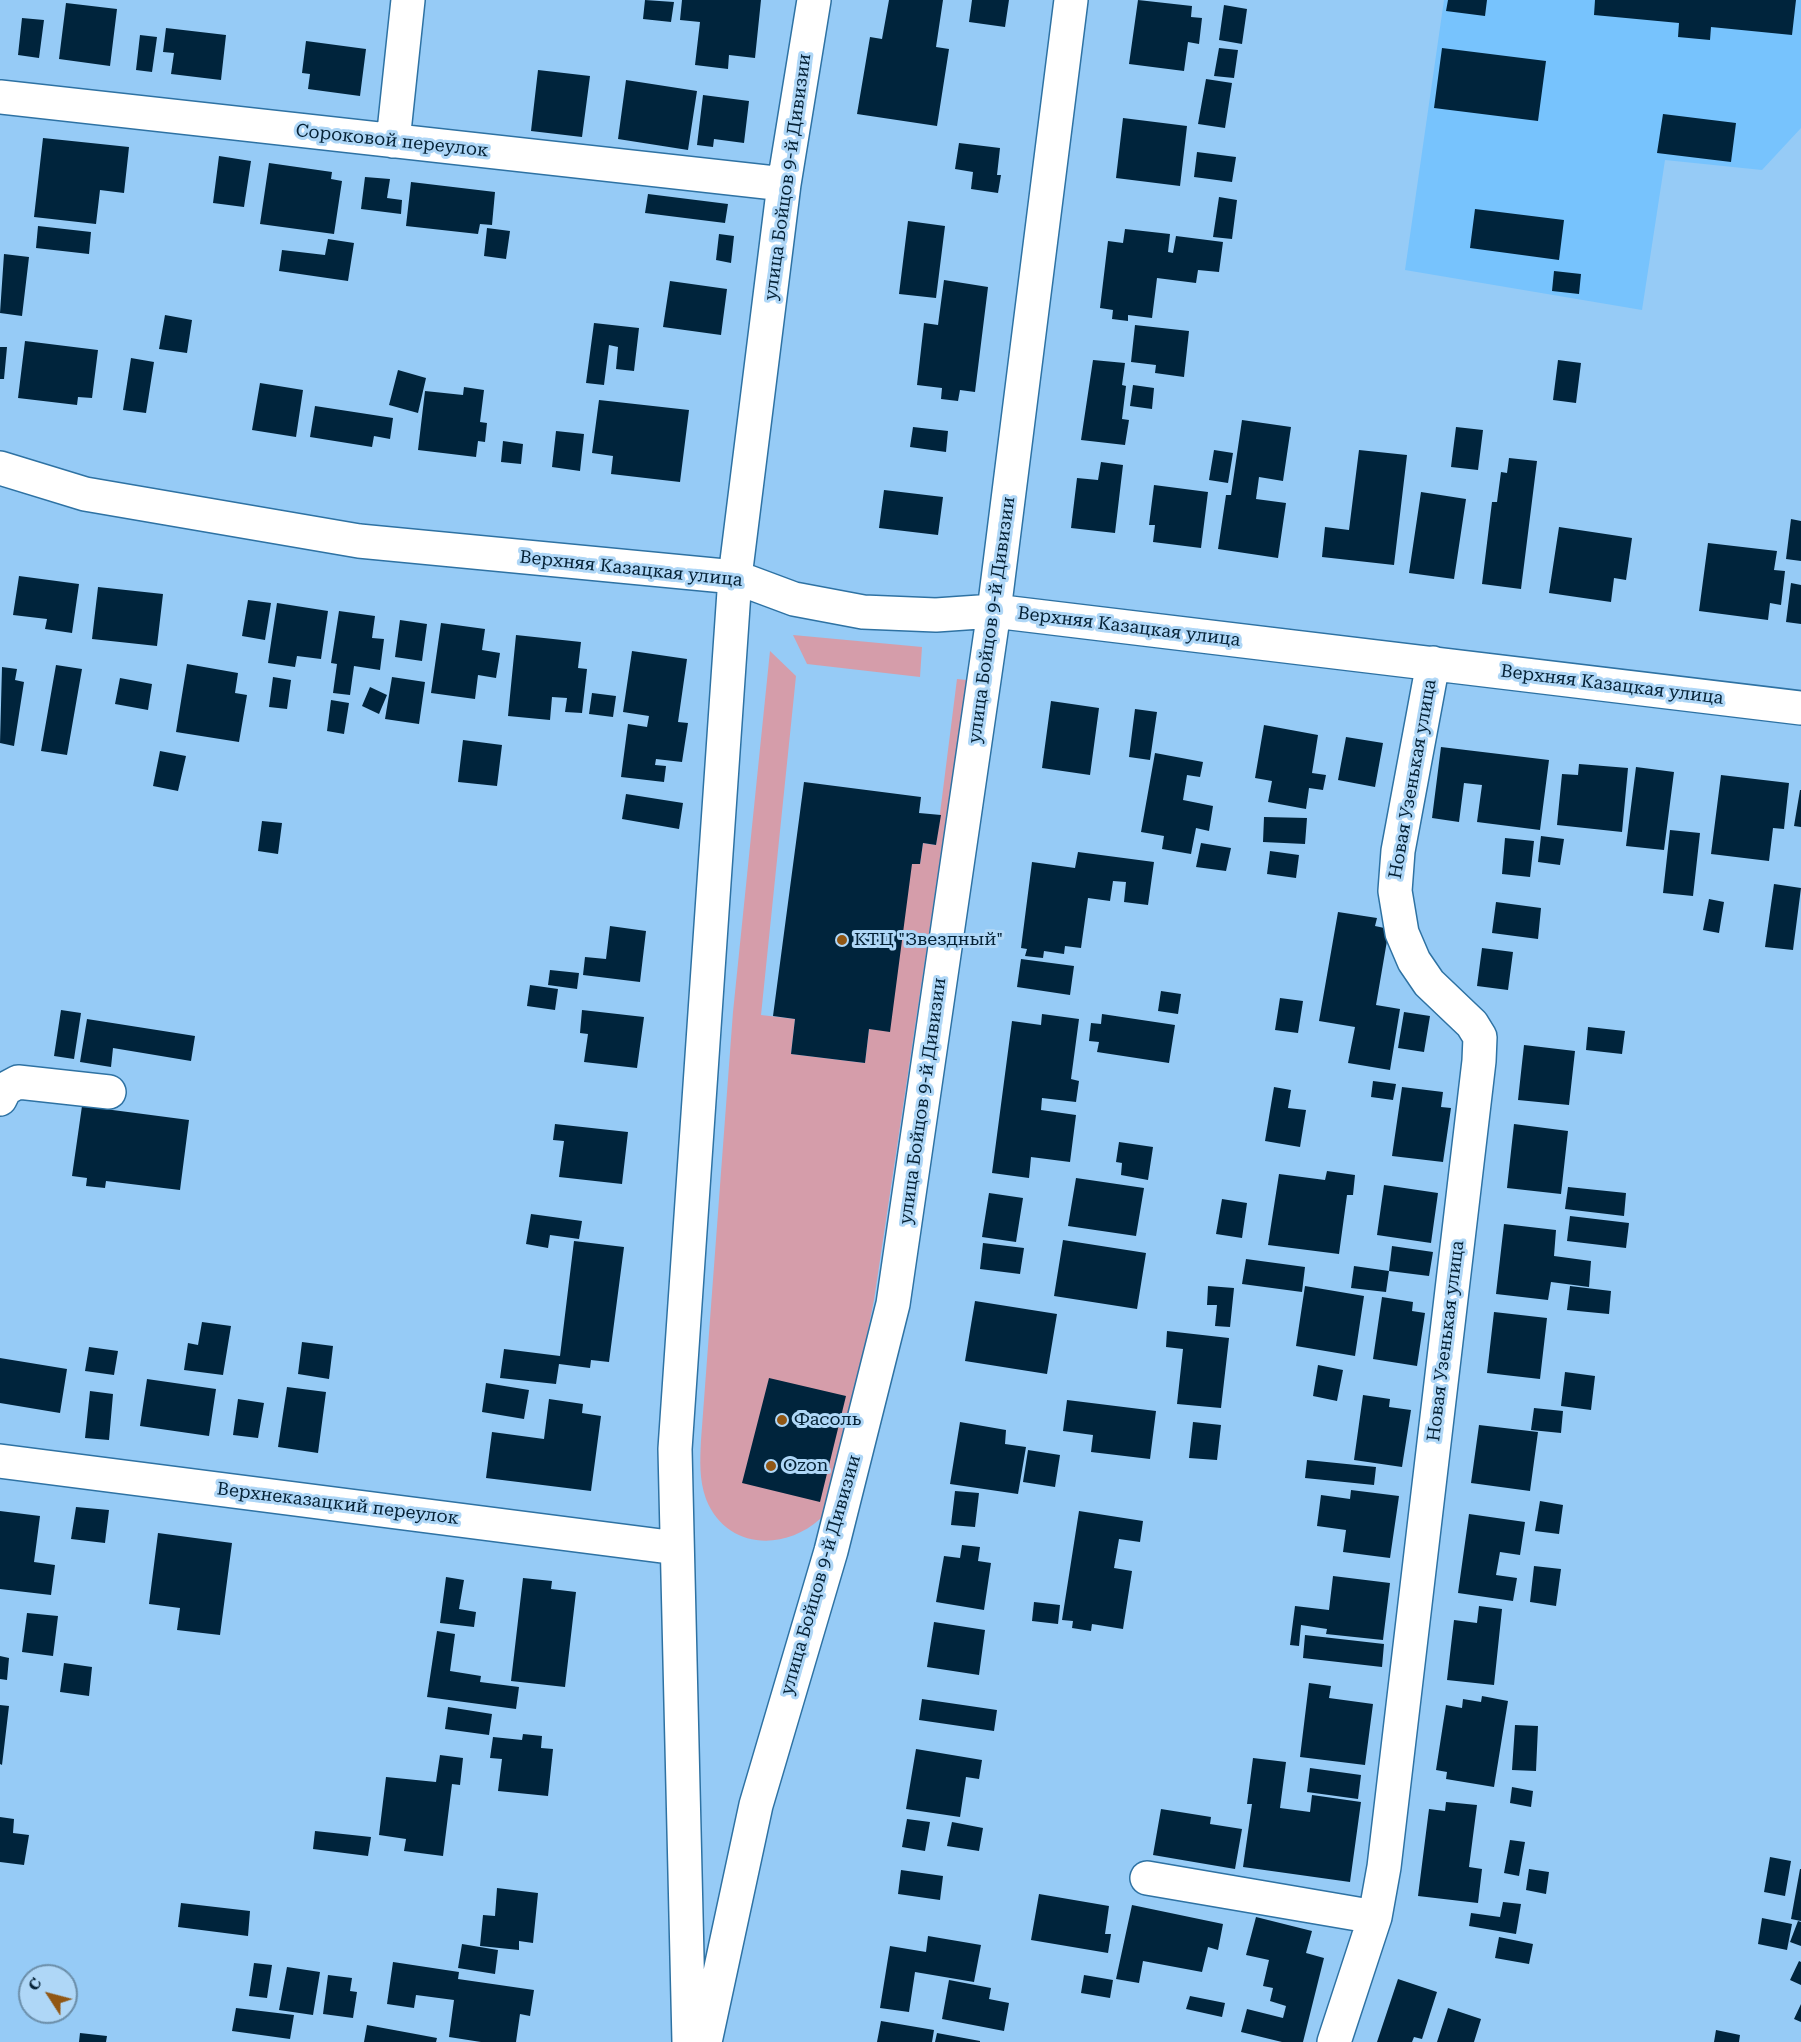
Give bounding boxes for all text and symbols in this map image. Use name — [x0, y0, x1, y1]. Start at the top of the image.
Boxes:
street label: улица Бойцов 9-й Дивизии — [760, 52, 816, 302]
street label: Сороковой переулок — [295, 120, 489, 162]
street label: улица Бойцов 9-й Дивизии — [964, 495, 1020, 745]
street label: Верхняя Казацкая улица — [518, 547, 744, 591]
street label: Верхняя Казацкая улица — [1016, 603, 1242, 651]
street label: Верхняя Казацкая улица — [1499, 661, 1725, 709]
street label: Новая Узенькая улица — [1385, 678, 1441, 880]
place label: КТЦ "Звездный" — [854, 929, 1003, 951]
marker: КТЦ "Звездный" — [835, 933, 849, 947]
street label: улица Бойцов 9-й Дивизии — [895, 976, 951, 1226]
street label: Новая Узенькая улица — [1423, 1239, 1469, 1443]
place label: Фасоль — [794, 1409, 861, 1431]
marker: Фасоль — [775, 1413, 789, 1427]
street label: улица Бойцов 9-й Дивизии — [776, 1452, 866, 1698]
place label: Ozon — [783, 1455, 828, 1477]
marker: Ozon — [764, 1459, 778, 1473]
street label: Верхнеказацкий переулок — [216, 1478, 460, 1530]
north arrow — [18, 1964, 78, 2024]
text: С — [24, 1974, 46, 1994]

